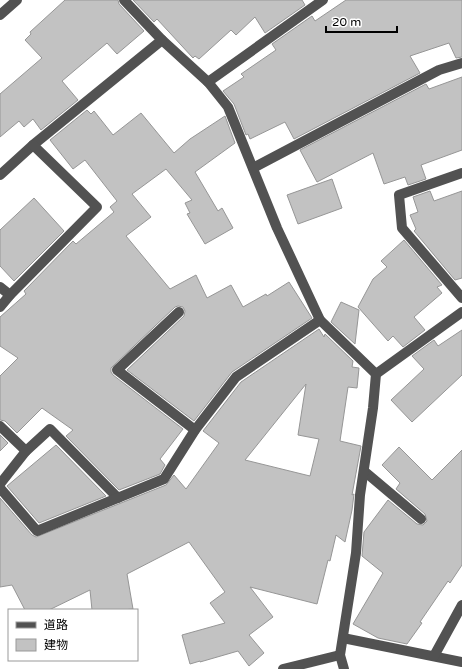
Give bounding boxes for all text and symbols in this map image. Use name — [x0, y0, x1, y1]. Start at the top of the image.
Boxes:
scale bar — [326, 8, 397, 34]
text: 20 m — [332, 15, 361, 29]
legend — [8, 609, 138, 661]
text: 道路 — [44, 618, 68, 632]
text: 建物 — [44, 638, 68, 652]

